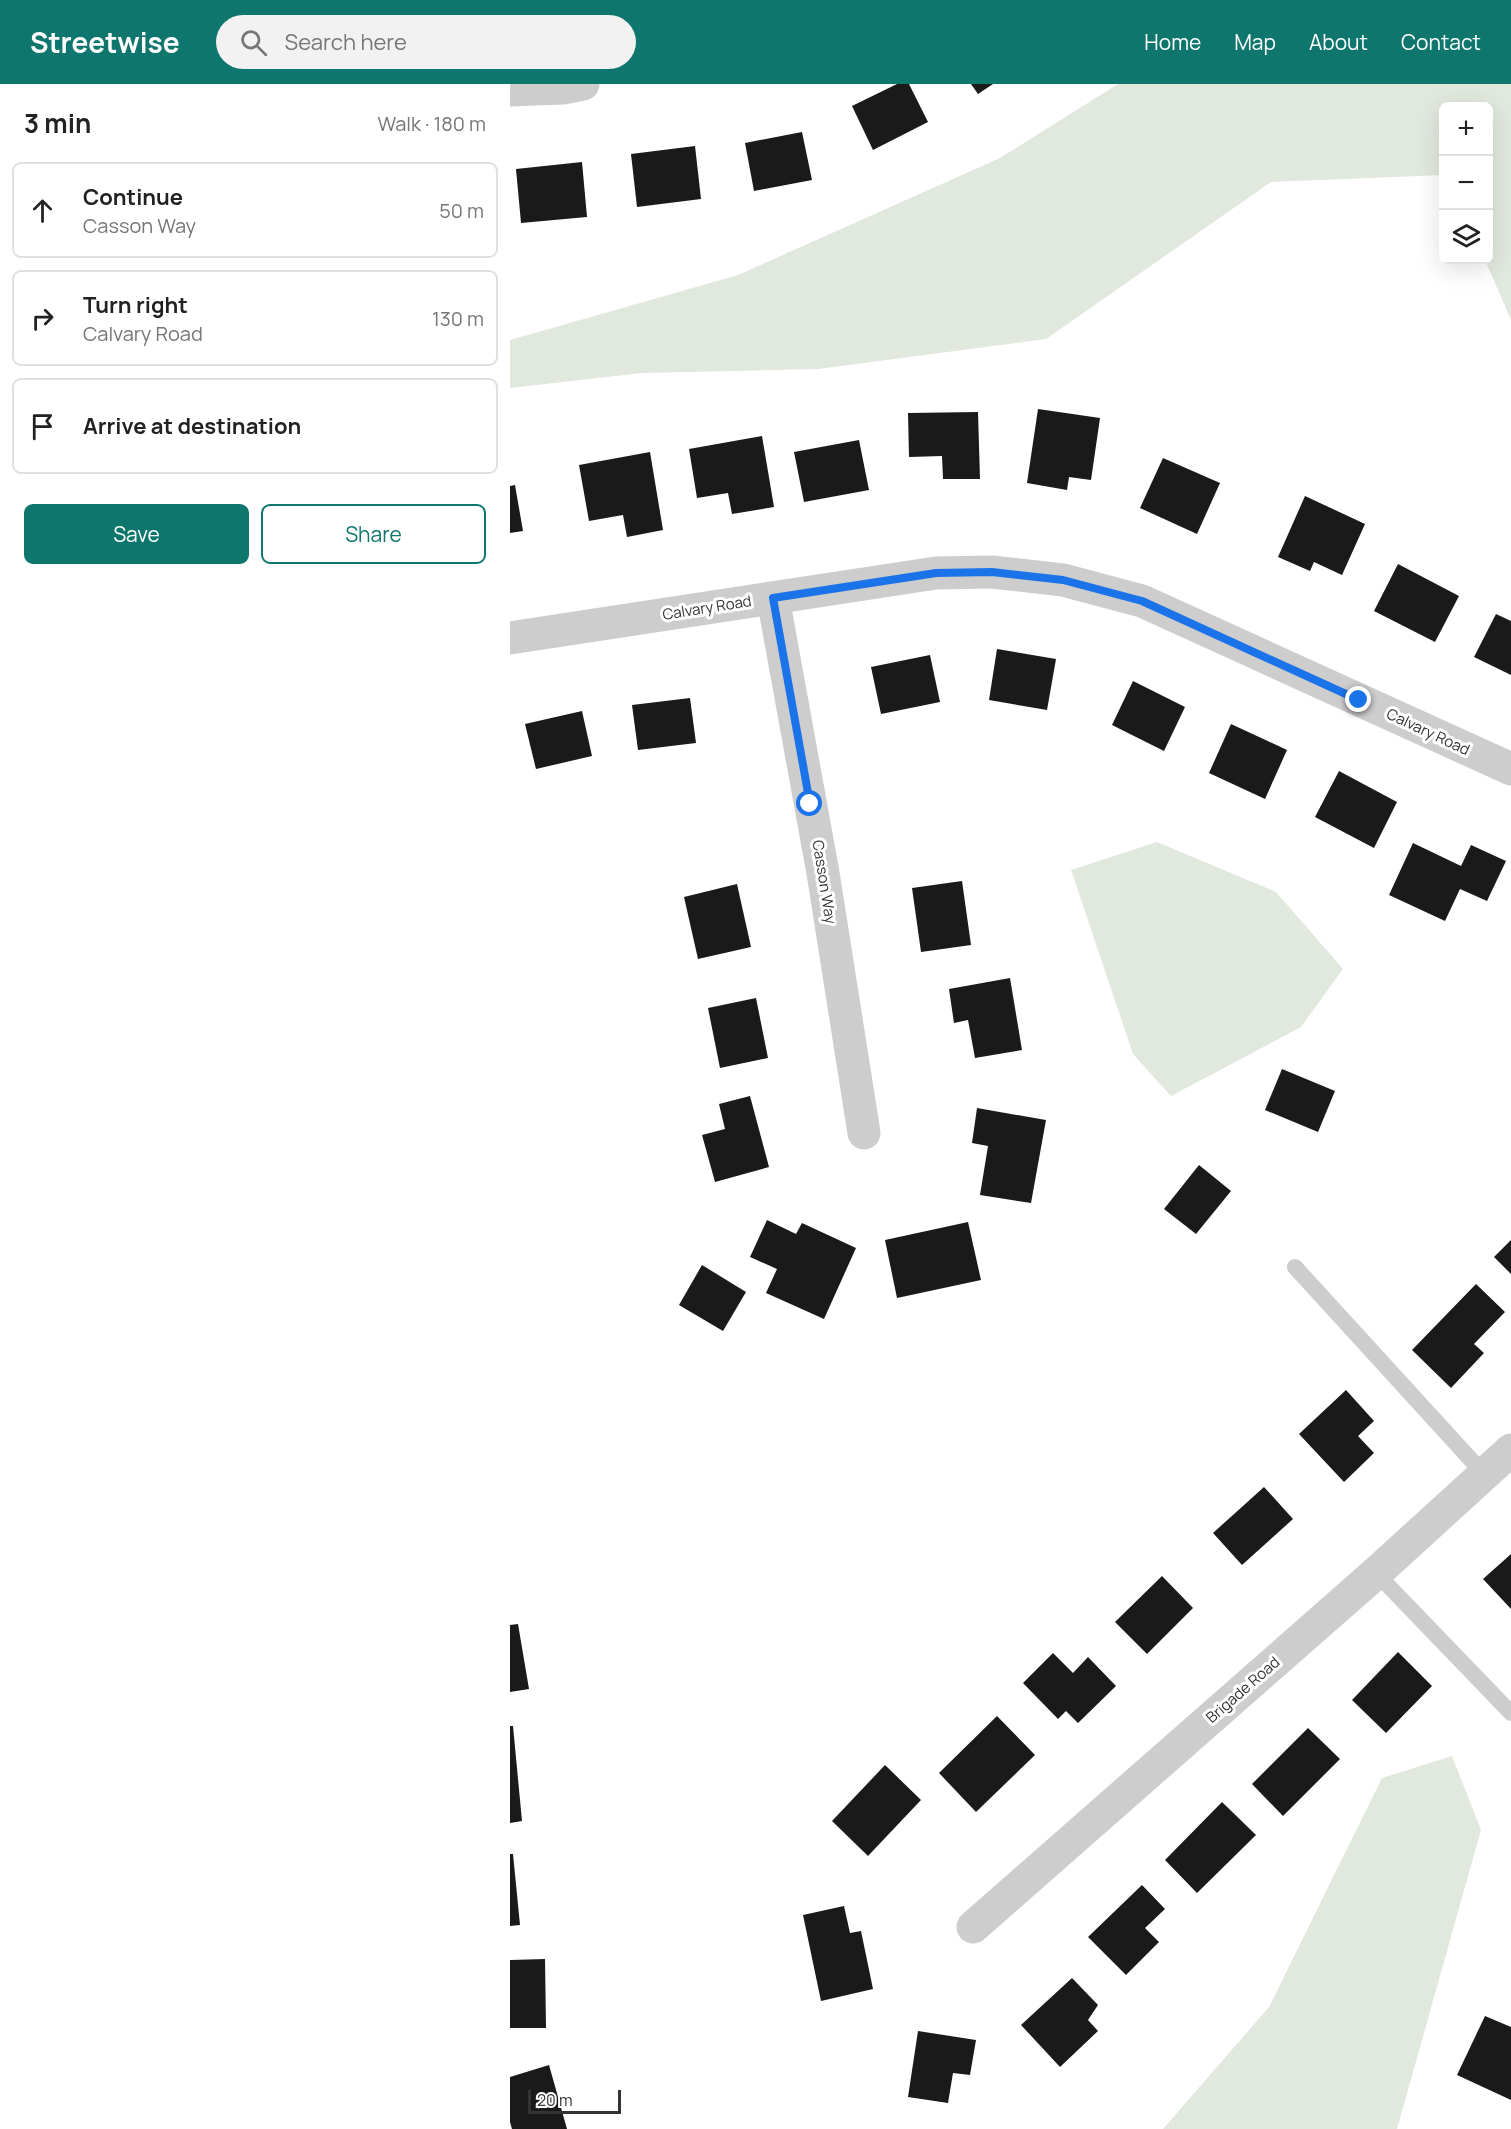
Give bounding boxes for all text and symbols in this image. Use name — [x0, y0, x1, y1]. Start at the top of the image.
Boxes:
search box — [216, 15, 636, 69]
text: Streetwise — [30, 23, 180, 61]
icon: search — [237, 26, 270, 59]
text: Search here — [285, 27, 407, 57]
text: Home — [1144, 28, 1201, 56]
text: Map — [1234, 28, 1276, 56]
text: About — [1309, 28, 1368, 56]
text: Contact — [1401, 28, 1481, 56]
map controls — [1439, 102, 1493, 264]
button: + — [1439, 102, 1493, 156]
text: 3 min — [24, 105, 91, 141]
text: Walk · 180 m — [377, 110, 486, 137]
button: − — [1439, 156, 1493, 210]
text: Continue — [83, 182, 183, 212]
icon: ahead — [26, 194, 59, 227]
text: 50 m — [439, 197, 484, 224]
button: layers — [1439, 210, 1493, 264]
text: Casson Way — [83, 212, 196, 239]
text: Turn right — [83, 290, 188, 320]
icon: right — [26, 302, 59, 335]
text: 130 m — [432, 305, 484, 332]
text: Calvary Road — [83, 320, 203, 347]
icon: arrive — [26, 410, 59, 443]
text: Arrive at destination — [83, 411, 301, 441]
button: Save — [24, 504, 249, 564]
button: Share — [261, 504, 486, 564]
street label: Calvary Road — [661, 590, 753, 625]
route end — [1345, 686, 1371, 712]
street label: Calvary Road — [1383, 703, 1473, 760]
route start — [796, 790, 822, 816]
street label: Casson Way — [807, 838, 842, 926]
street label: Brigade Road — [1201, 1652, 1284, 1728]
scale bar — [528, 2087, 621, 2114]
text: 20 m — [537, 2089, 573, 2111]

